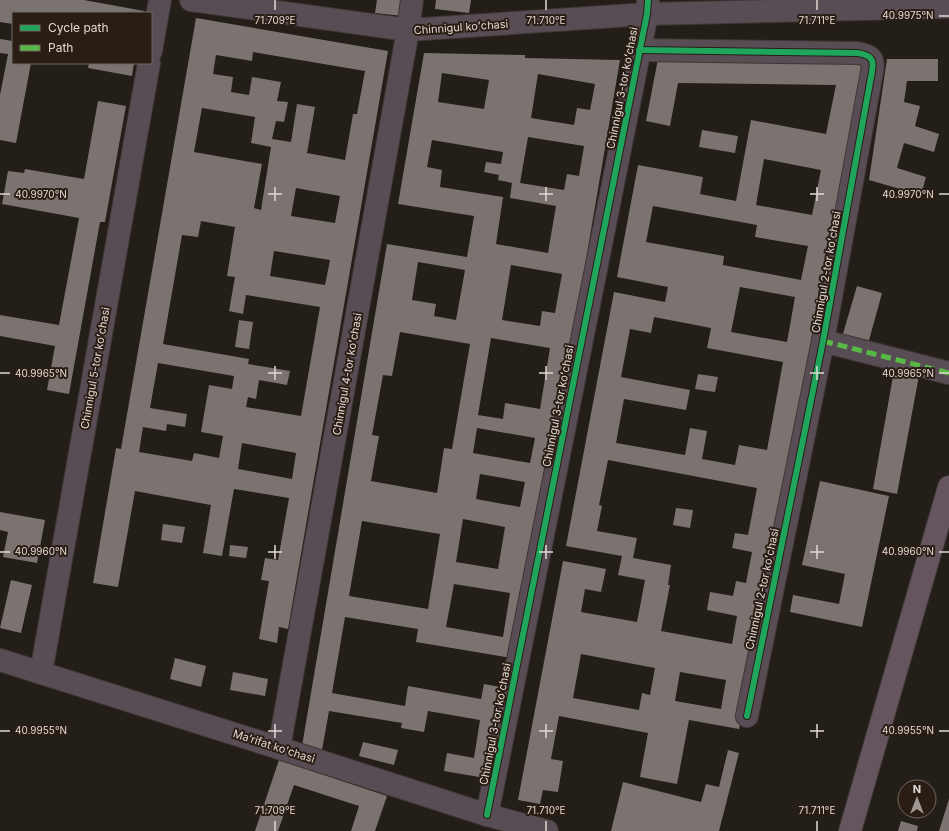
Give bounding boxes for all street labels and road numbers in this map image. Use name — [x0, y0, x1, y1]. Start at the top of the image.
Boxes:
street label: Chinnigul koʻchasi — [413, 17, 509, 37]
street label: Chinnigul 3-tor koʻchasi — [603, 26, 641, 150]
street label: Chinnigul 2-tor koʻchasi — [808, 210, 844, 334]
street label: Chinnigul 5-tor koʻchasi — [77, 306, 113, 430]
street label: Chinnigul 4-tor koʻchasi — [329, 312, 365, 436]
street label: Chinnigul 3-tor koʻchasi — [539, 344, 577, 468]
street label: Chinnigul 2-tor koʻchasi — [742, 527, 782, 651]
street label: Chinnigul 3-tor koʻchasi — [476, 662, 514, 786]
street label: Maʼrifat ko'chasi — [231, 726, 317, 766]

